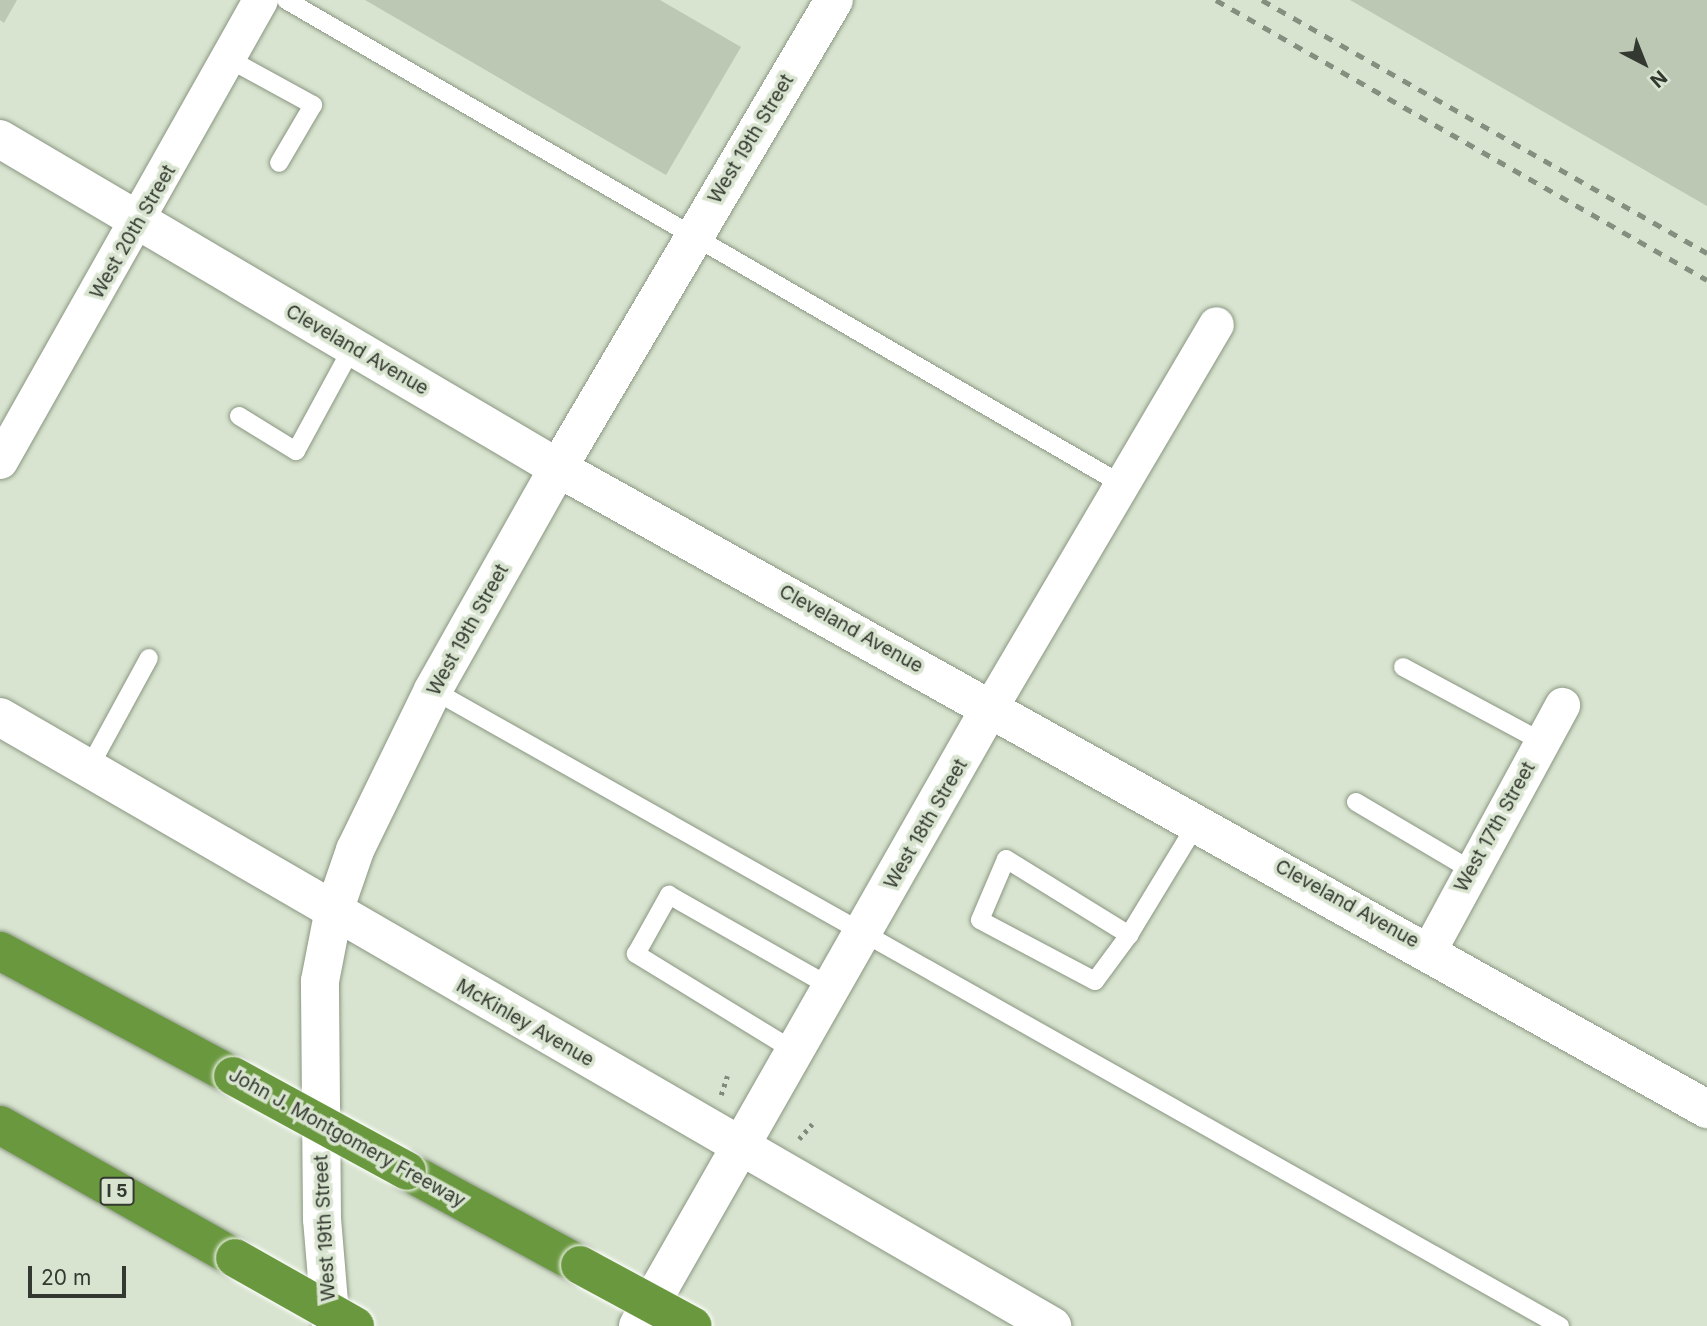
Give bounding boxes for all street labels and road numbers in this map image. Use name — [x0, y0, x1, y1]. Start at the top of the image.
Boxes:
street label: West 19th Street — [703, 70, 799, 208]
street label: West 20th Street — [85, 161, 181, 303]
street label: Cleveland Avenue — [282, 300, 432, 400]
street label: West 19th Street — [422, 560, 514, 700]
street label: Cleveland Avenue — [775, 580, 927, 678]
street label: West 18th Street — [880, 755, 972, 893]
street label: West 17th Street — [1450, 758, 1540, 896]
street label: Cleveland Avenue — [1271, 855, 1423, 953]
street label: McKinley Avenue — [452, 974, 598, 1072]
street label: John J. Montgomery Freeway — [225, 1063, 469, 1213]
street label: West 19th Street — [310, 1154, 340, 1302]
road number: I 5 — [100, 1176, 134, 1206]

